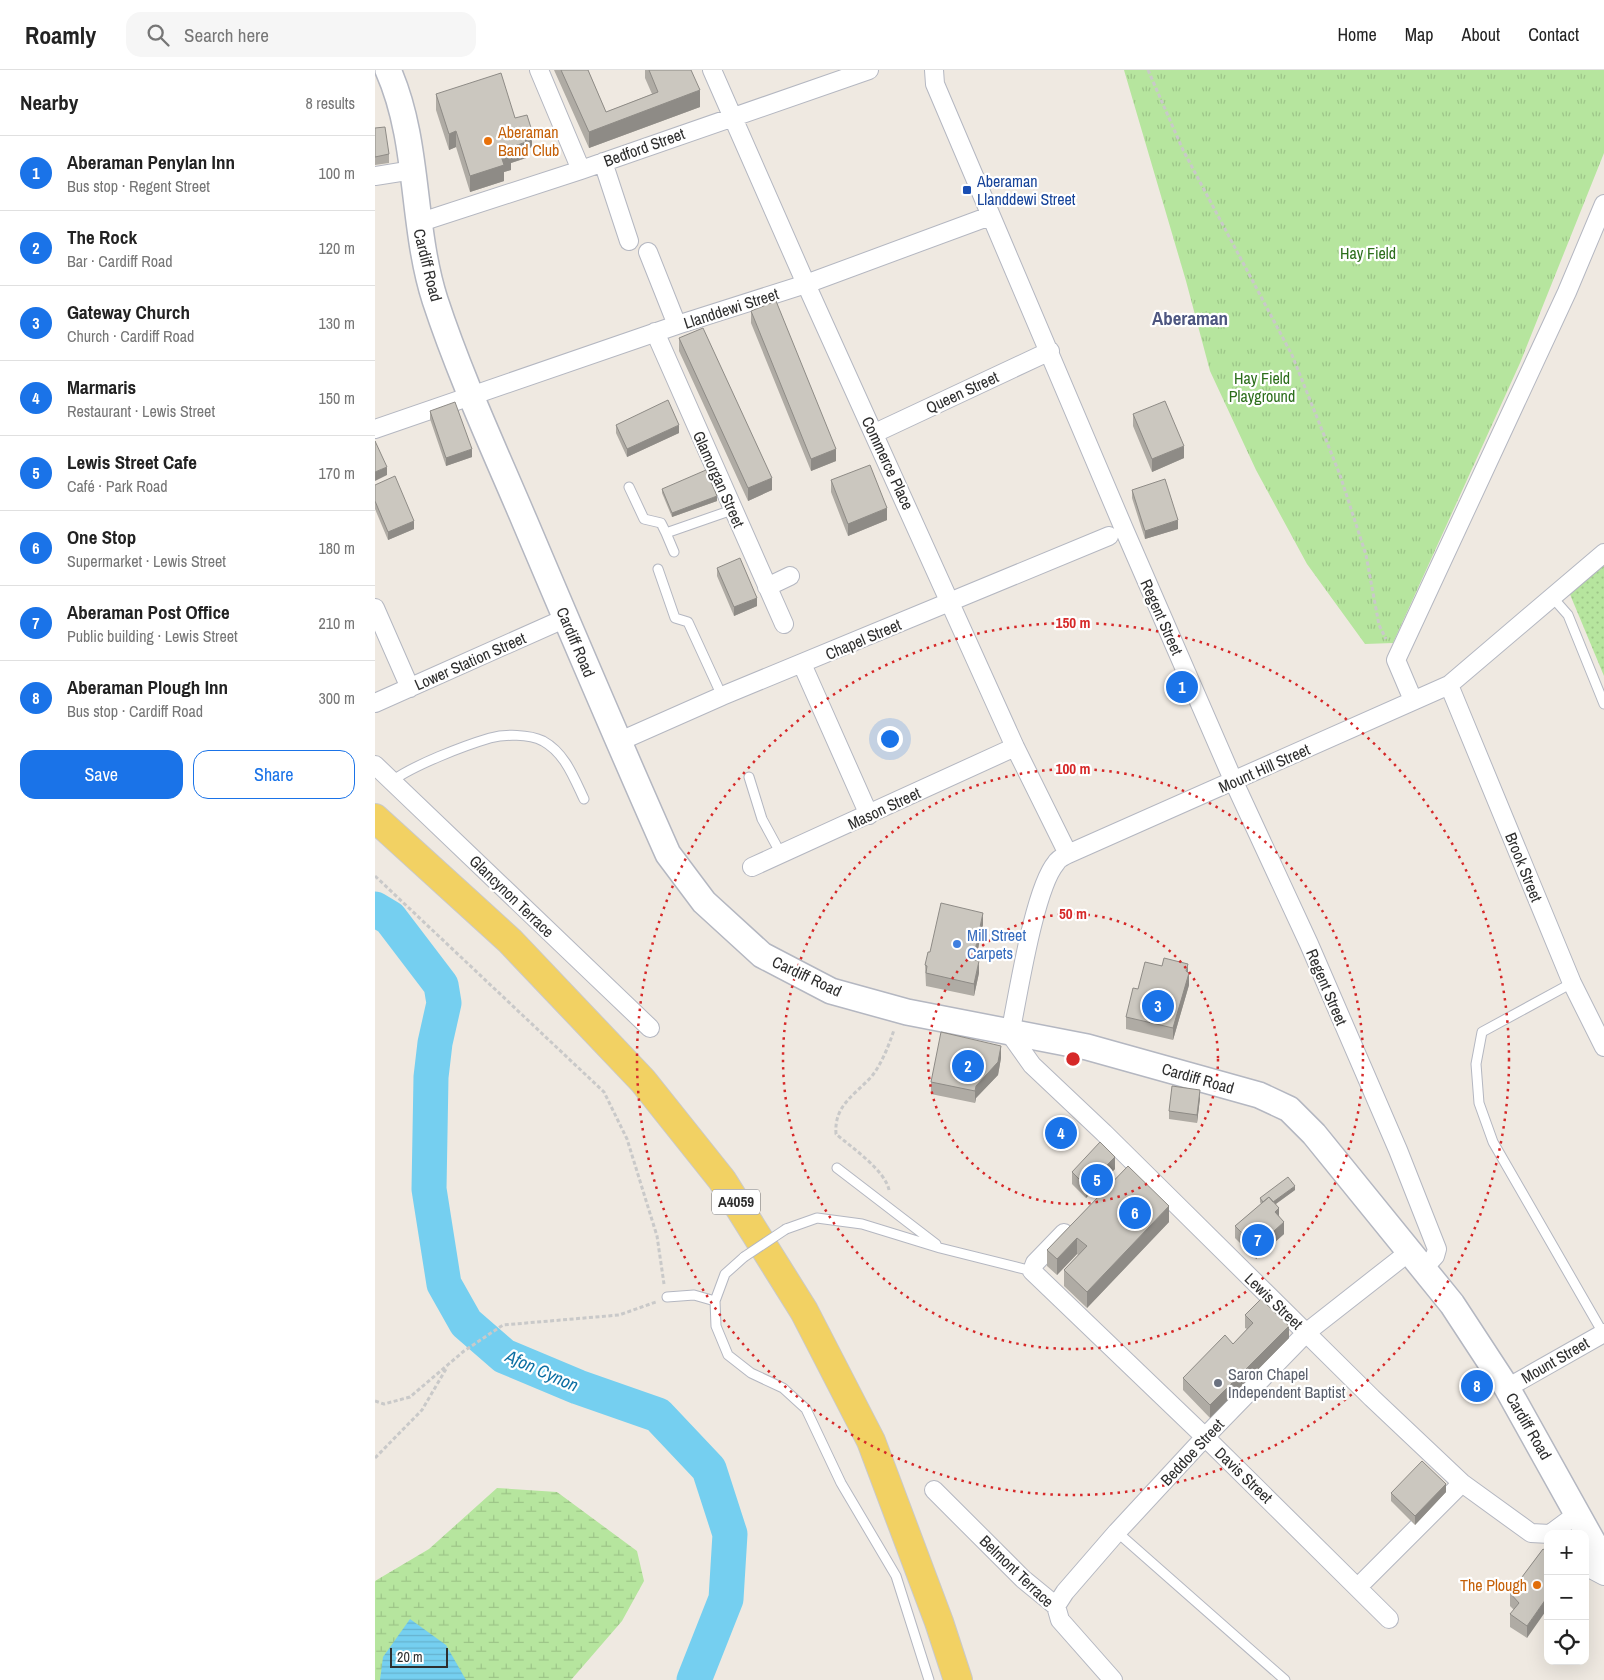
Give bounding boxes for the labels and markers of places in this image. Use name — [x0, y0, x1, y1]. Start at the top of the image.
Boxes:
place label: Aberaman Band Club — [497, 121, 559, 161]
marker: Aberaman Band Club — [482, 135, 494, 147]
place label: Aberaman Llanddewi Street — [976, 170, 1076, 210]
marker: Aberaman Llanddewi Street — [961, 184, 973, 196]
pin: 1 — [1166, 668, 1198, 706]
place label: Mill Street Carpets — [967, 924, 1026, 964]
marker: Mill Street Carpets — [951, 938, 963, 950]
pin: 3 — [1142, 987, 1174, 1025]
pin: 2 — [952, 1047, 984, 1085]
centre of rings — [1064, 1050, 1082, 1068]
pin: 4 — [1045, 1114, 1077, 1152]
pin: 5 — [1081, 1161, 1113, 1199]
pin: 6 — [1119, 1194, 1151, 1232]
pin: 7 — [1242, 1221, 1274, 1259]
place label: Saron Chapel Independent Baptist — [1228, 1363, 1346, 1403]
pin: 8 — [1461, 1367, 1493, 1405]
marker: Saron Chapel Independent Baptist — [1212, 1377, 1224, 1389]
place label: The Plough — [1460, 1574, 1527, 1596]
marker: The Plough — [1531, 1579, 1543, 1591]

